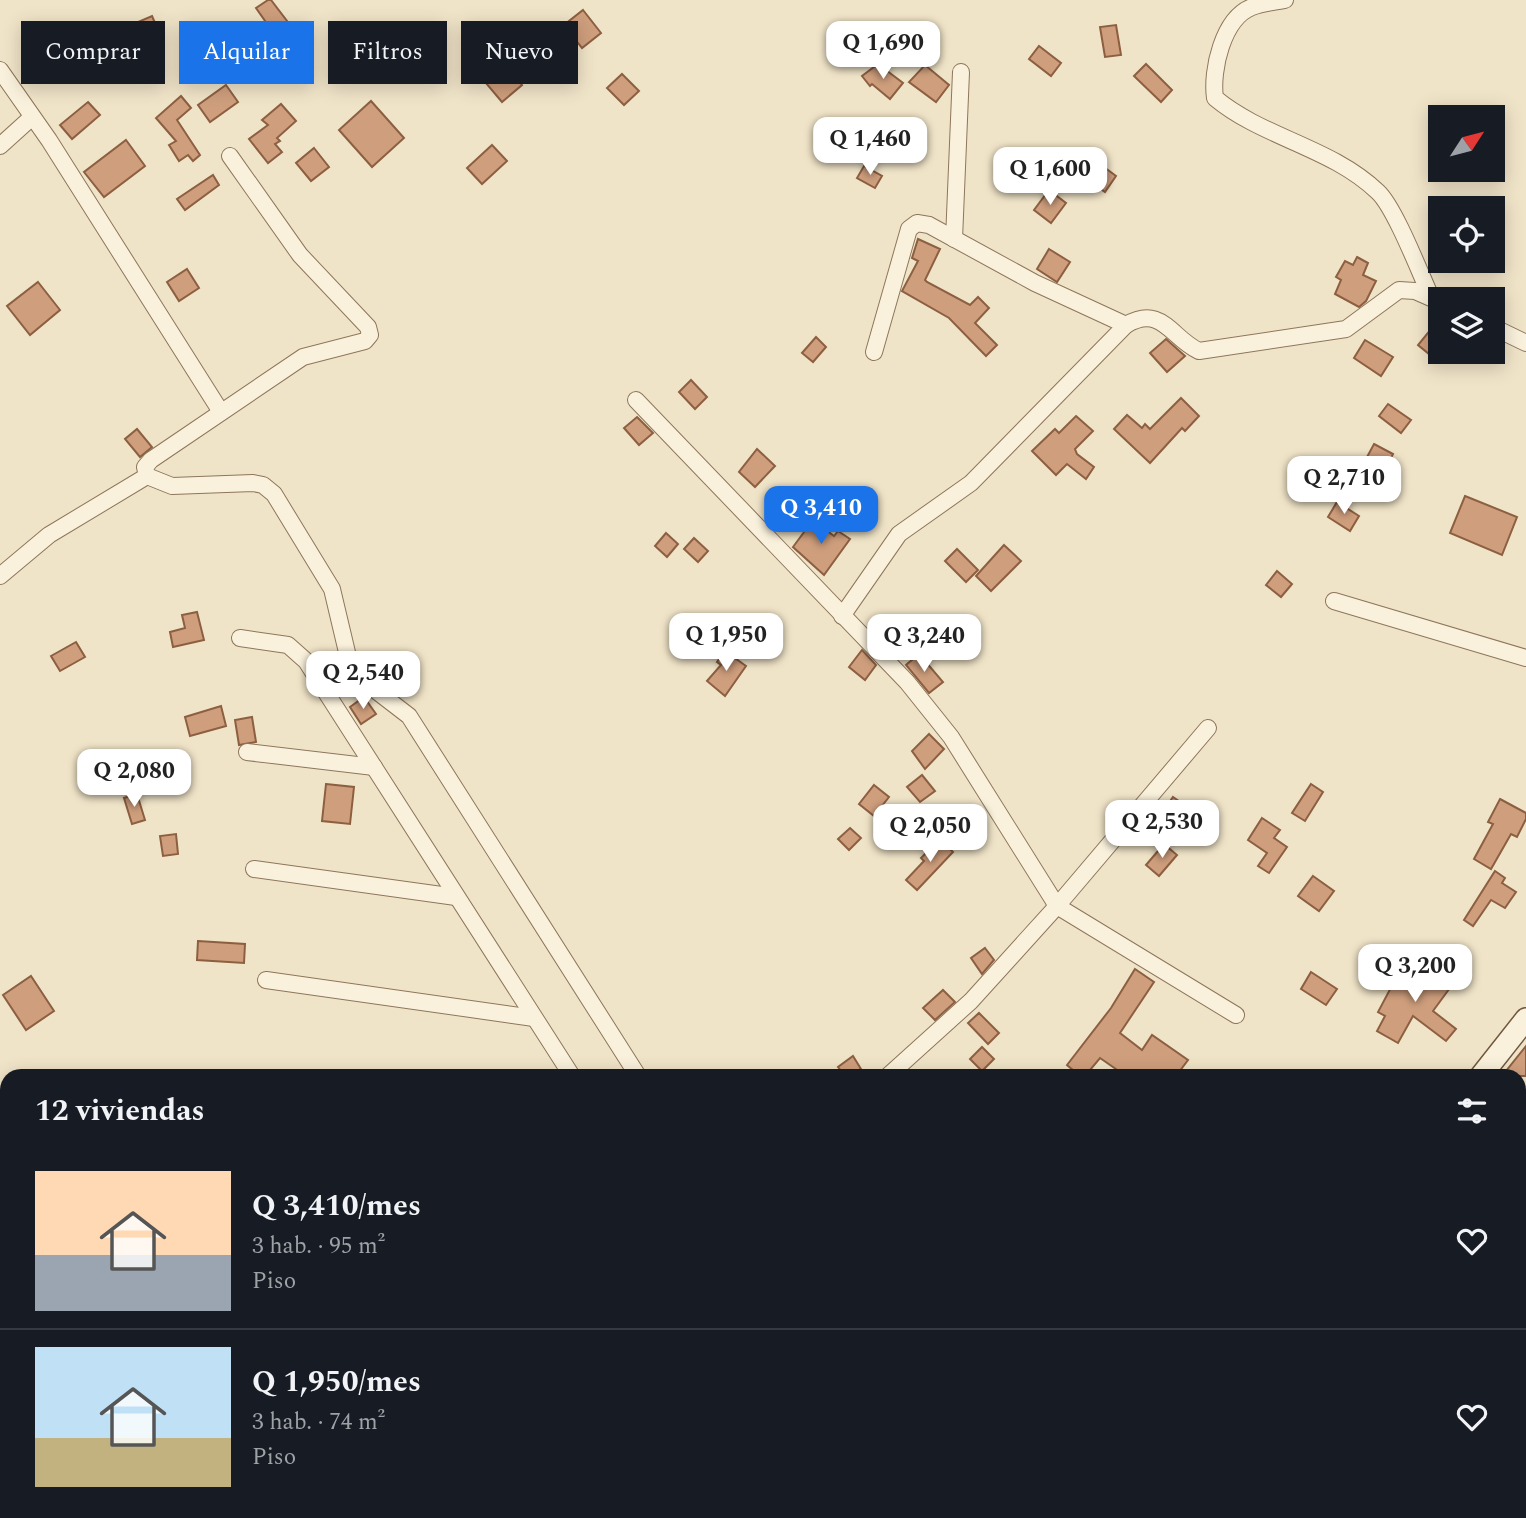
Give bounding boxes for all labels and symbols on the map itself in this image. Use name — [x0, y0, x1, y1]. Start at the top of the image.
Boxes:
pin: Q 1,690 — [818, 22, 948, 81]
north arrow — [1428, 105, 1505, 182]
pin: Q 1,460 — [805, 118, 935, 177]
pin: Q 1,600 — [985, 148, 1115, 207]
pin: Q 2,710 — [1279, 456, 1409, 516]
pin: Q 3,410 — [756, 486, 886, 546]
pin: Q 1,950 — [661, 614, 791, 673]
pin: Q 3,240 — [859, 614, 989, 674]
pin: Q 2,540 — [298, 652, 428, 711]
pin: Q 2,080 — [69, 750, 199, 809]
pin: Q 2,530 — [1097, 800, 1227, 860]
pin: Q 2,050 — [865, 804, 995, 864]
pin: Q 3,200 — [1350, 944, 1480, 1004]

